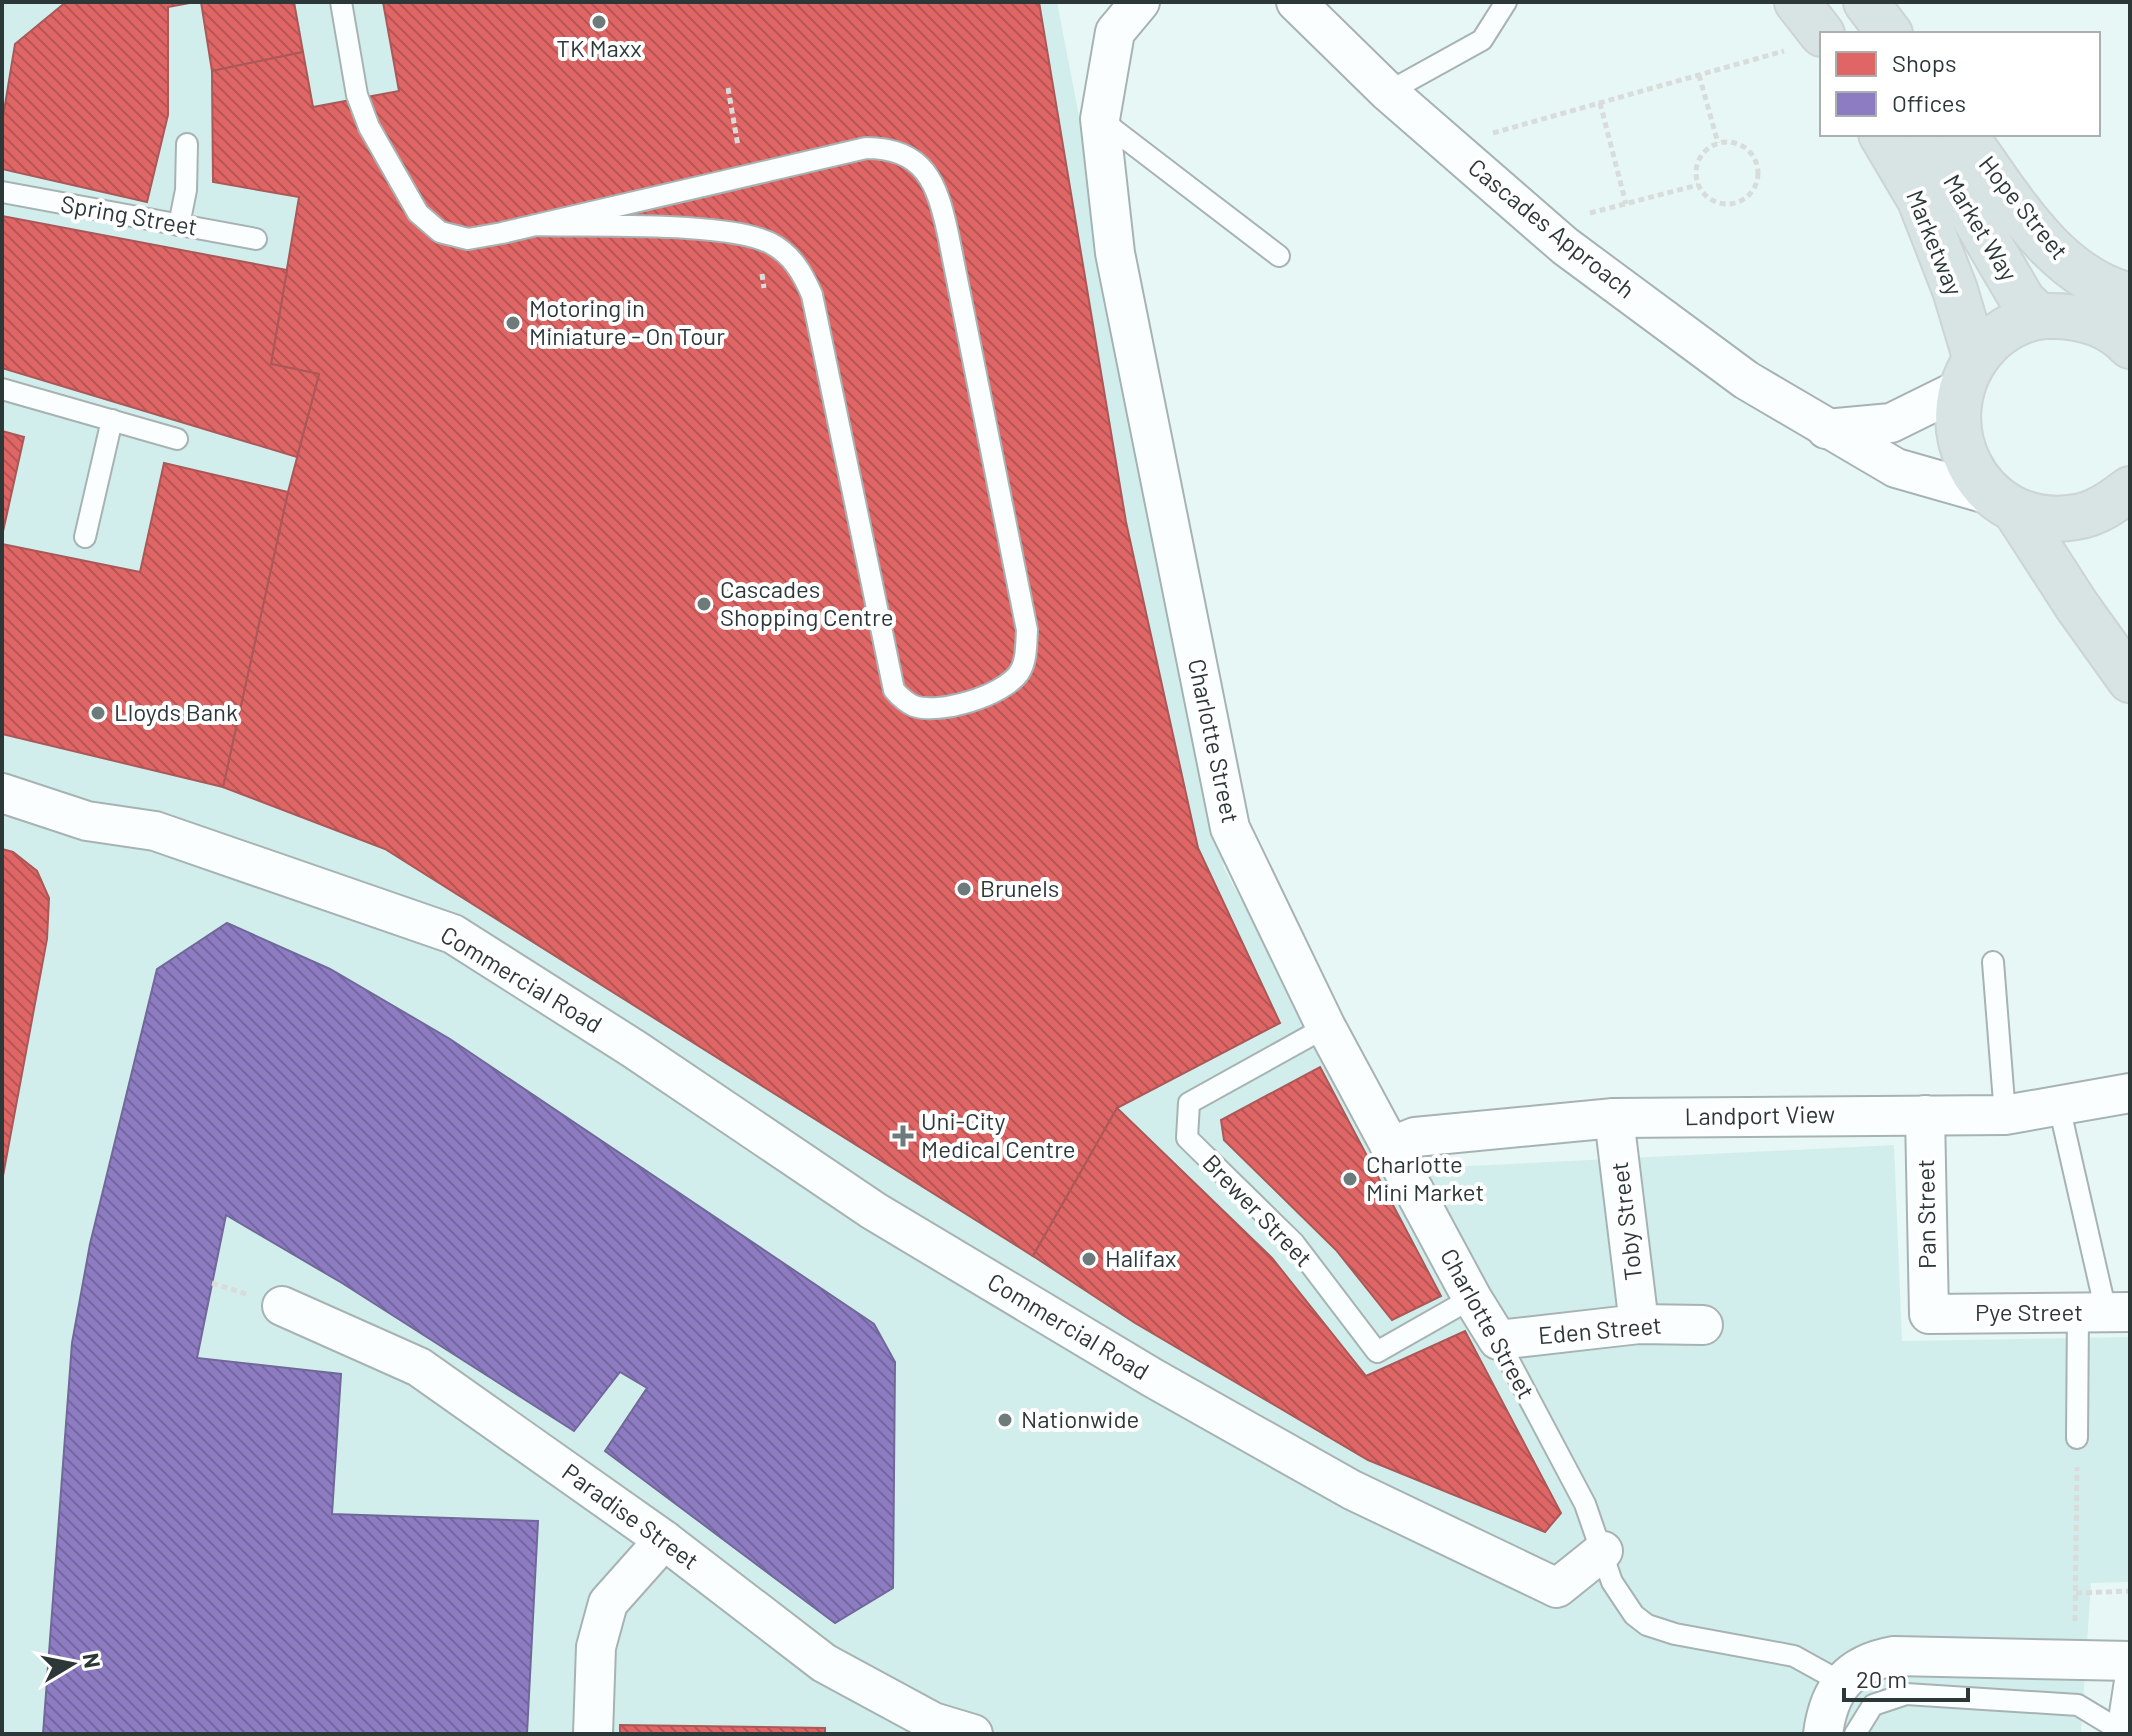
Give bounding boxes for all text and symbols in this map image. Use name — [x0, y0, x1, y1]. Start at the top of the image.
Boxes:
marker: TK Maxx — [590, 13, 608, 31]
legend — [1820, 32, 2100, 136]
place label: TK Maxx — [556, 33, 642, 62]
text: Shops — [1892, 48, 1957, 77]
text: Offices — [1892, 88, 1966, 117]
street label: Hope Street — [1974, 149, 2075, 265]
street label: Cascades Approach — [1463, 152, 1641, 304]
street label: Market Way — [1938, 169, 2024, 286]
street label: Marketway — [1901, 185, 1970, 299]
street label: Spring Street — [59, 188, 200, 241]
place label: Motoring in Miniature - On Tour — [529, 293, 725, 350]
marker: Motoring in Miniature - On Tour — [504, 314, 522, 332]
place label: Cascades Shopping Centre — [720, 574, 893, 631]
marker: Cascades Shopping Centre — [695, 595, 713, 613]
street label: Charlotte Street — [1183, 656, 1246, 825]
place label: Lloyds Bank — [114, 697, 238, 726]
marker: Lloyds Bank — [89, 704, 107, 722]
place label: Brunels — [980, 873, 1059, 902]
marker: Brunels — [955, 880, 973, 898]
street label: Commercial Road — [436, 919, 608, 1038]
street label: Landport View — [1684, 1099, 1836, 1130]
place label: Uni-City Medical Centre — [921, 1106, 1076, 1163]
marker: Uni-City Medical Centre — [892, 1125, 914, 1147]
street label: Brewer Street — [1197, 1148, 1319, 1272]
place label: Charlotte Mini Market — [1366, 1149, 1484, 1206]
street label: Pan Street — [1910, 1159, 1941, 1269]
street label: Toby Street — [1604, 1160, 1647, 1282]
marker: Charlotte Mini Market — [1341, 1170, 1359, 1188]
place label: Halifax — [1105, 1243, 1176, 1272]
street label: Charlotte Street — [1435, 1243, 1542, 1403]
marker: Halifax — [1080, 1250, 1098, 1268]
street label: Commercial Road — [983, 1266, 1155, 1385]
street label: Pye Street — [1975, 1297, 2083, 1326]
street label: Eden Street — [1537, 1310, 1663, 1349]
place label: Nationwide — [1021, 1404, 1139, 1433]
marker: Nationwide — [996, 1411, 1014, 1429]
street label: Paradise Street — [557, 1457, 705, 1575]
north arrow — [32, 1624, 112, 1704]
text: N — [79, 1651, 107, 1670]
scale bar — [1844, 1652, 1968, 1702]
text: 20 m — [1856, 1664, 1907, 1693]

